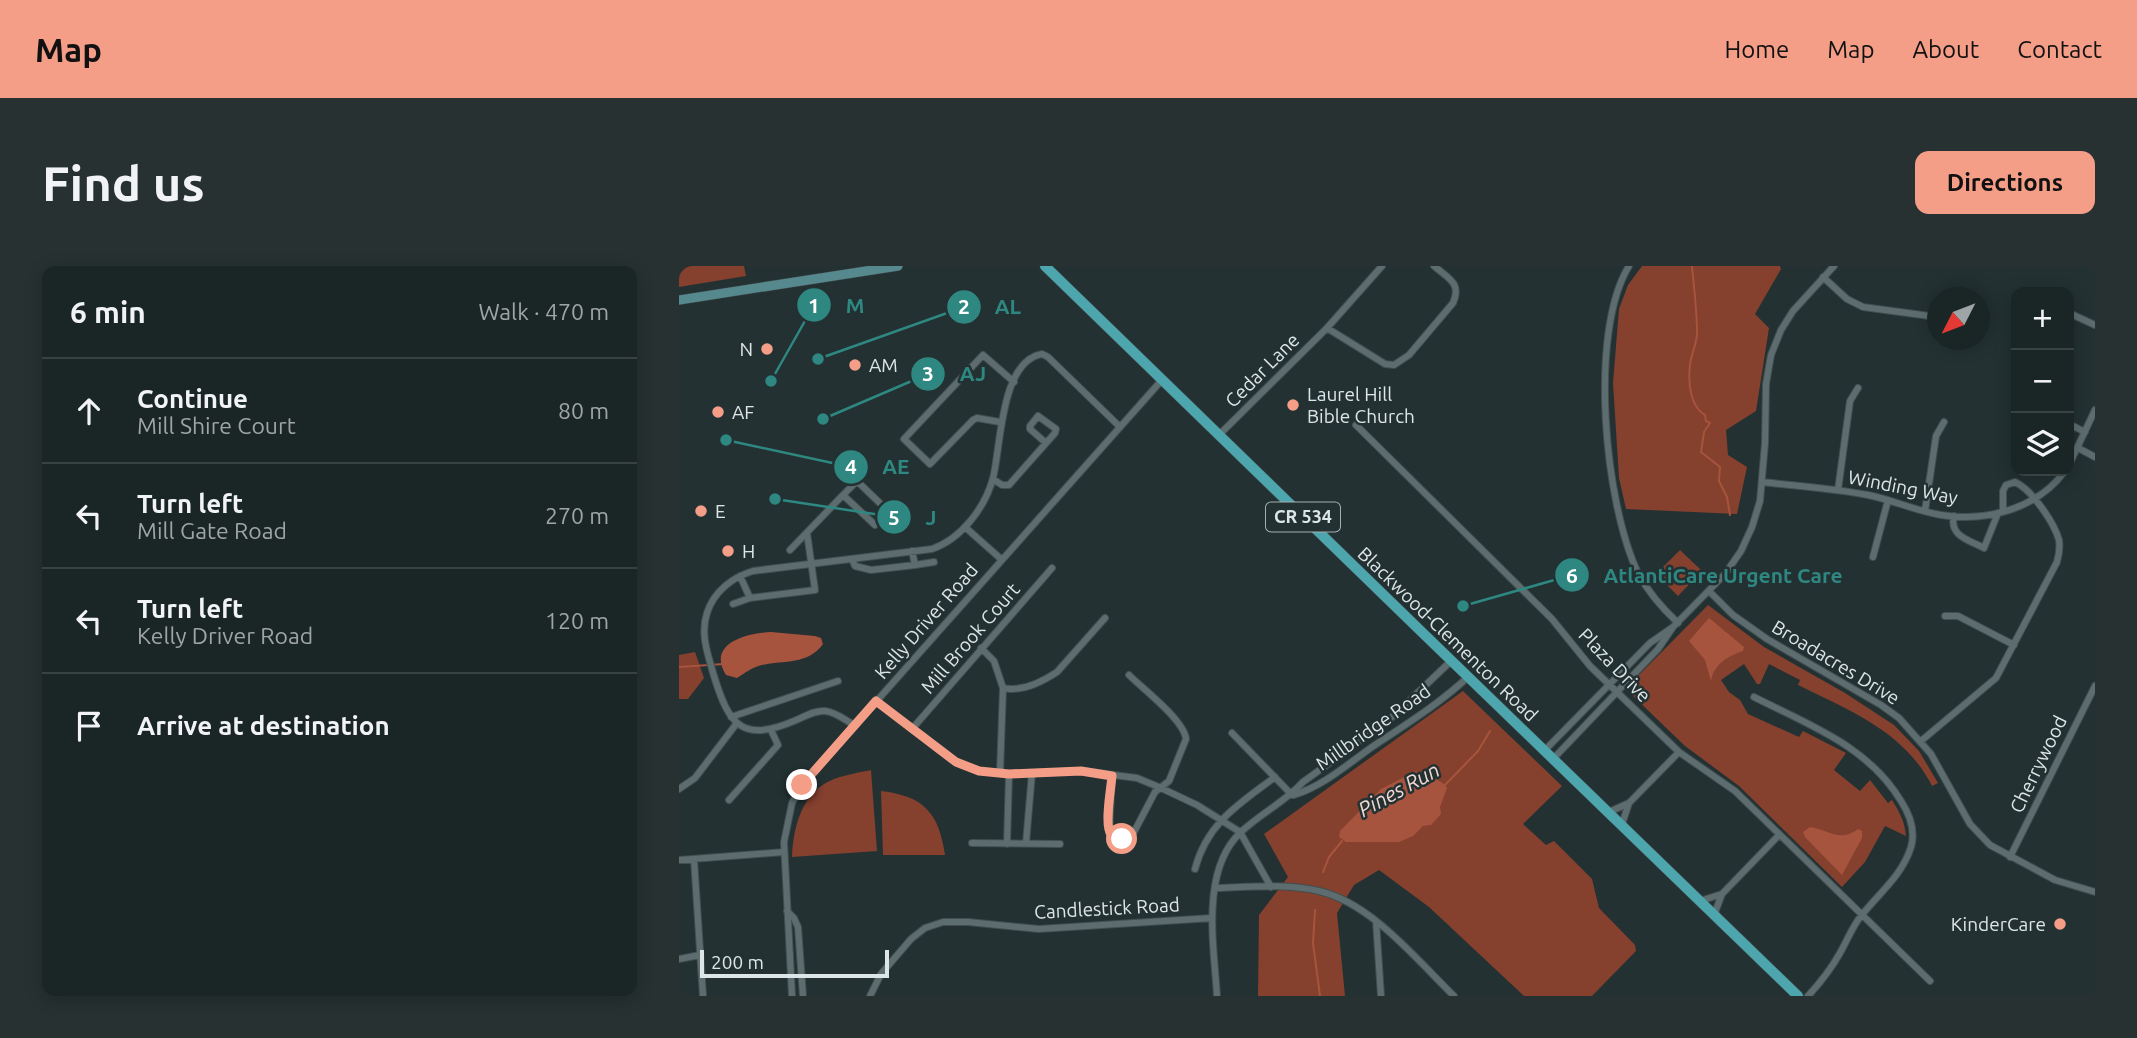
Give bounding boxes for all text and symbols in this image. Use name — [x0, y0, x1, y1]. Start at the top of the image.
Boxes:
text: Map — [35, 31, 102, 68]
text: Home — [1724, 36, 1789, 63]
text: Map — [1827, 36, 1874, 63]
text: About — [1912, 36, 1979, 63]
text: Contact — [2017, 36, 2102, 63]
button: Directions — [1915, 151, 2095, 214]
text: Find us — [42, 155, 205, 210]
callout: M — [796, 284, 878, 326]
callout: AL — [946, 286, 1036, 328]
north arrow — [1927, 287, 1990, 350]
map controls — [2011, 287, 2074, 476]
button: + — [2011, 287, 2074, 350]
text: 1 — [808, 293, 820, 317]
text: M — [846, 293, 864, 317]
text: 2 — [958, 294, 970, 318]
text: AL — [995, 294, 1022, 318]
text: 6 min — [70, 295, 146, 329]
text: Walk · 470 m — [478, 299, 609, 324]
street label: Cedar Lane — [1221, 329, 1303, 411]
place label: N — [739, 338, 753, 360]
marker: N — [759, 341, 775, 357]
button: − — [2011, 350, 2074, 413]
callout: AJ — [911, 353, 1000, 395]
place label: AM — [869, 354, 898, 376]
marker: AM — [847, 357, 863, 373]
text: 3 — [922, 361, 934, 385]
text: AJ — [960, 361, 986, 385]
place label: Laurel Hill Bible Church — [1307, 383, 1415, 427]
text: Continue — [137, 384, 248, 413]
icon: ahead — [70, 392, 108, 430]
marker: Laurel Hill Bible Church — [1285, 397, 1301, 413]
text: 80 m — [558, 398, 609, 423]
place label: AF — [732, 401, 754, 423]
marker: AF — [710, 404, 726, 420]
text: Mill Shire Court — [137, 413, 296, 438]
button: layers — [2011, 413, 2074, 476]
callout: AE — [834, 446, 924, 488]
text: 4 — [845, 454, 857, 478]
text: AE — [882, 454, 910, 478]
street label: Winding Way — [1846, 466, 1960, 508]
text: Turn left — [137, 489, 243, 518]
callout: J — [877, 496, 951, 538]
icon: left — [70, 497, 108, 535]
place label: E — [715, 500, 726, 522]
road number: CR 534 — [1266, 502, 1340, 531]
text: 270 m — [545, 503, 609, 528]
marker: E — [693, 503, 709, 519]
text: 5 — [888, 505, 900, 529]
text: J — [926, 505, 936, 529]
text: Mill Gate Road — [137, 518, 287, 543]
place label: H — [742, 540, 755, 562]
street label: Blackwood-Clementon Road — [1354, 542, 1542, 726]
marker: H — [720, 543, 736, 559]
callout: AtlantiCare Urgent Care — [1554, 554, 1857, 596]
street label: Kelly Driver Road — [870, 559, 982, 683]
text: 6 — [1566, 563, 1578, 587]
text: AtlantiCare Urgent Care — [1603, 563, 1843, 587]
street label: Mill Brook Court — [916, 578, 1024, 698]
text: Turn left — [137, 594, 243, 623]
icon: left — [70, 602, 108, 640]
text: 120 m — [545, 608, 609, 633]
street label: Broadacres Drive — [1768, 615, 1904, 709]
text: Kelly Driver Road — [137, 623, 313, 648]
street label: Plaza Drive — [1574, 624, 1656, 706]
street label: Millbridge Road — [1312, 679, 1434, 775]
icon: arrive — [70, 707, 108, 745]
text: Arrive at destination — [137, 711, 390, 740]
street label: Cherrywood — [2005, 712, 2071, 816]
water label: Pines Run — [1354, 757, 1443, 821]
route end — [786, 769, 817, 800]
route start — [1106, 823, 1137, 854]
street label: Candlestick Road — [1034, 893, 1180, 923]
place label: KinderCare — [1951, 913, 2046, 935]
marker: KinderCare — [2052, 916, 2068, 932]
scale bar — [700, 947, 889, 979]
text: 200 m — [711, 951, 764, 973]

